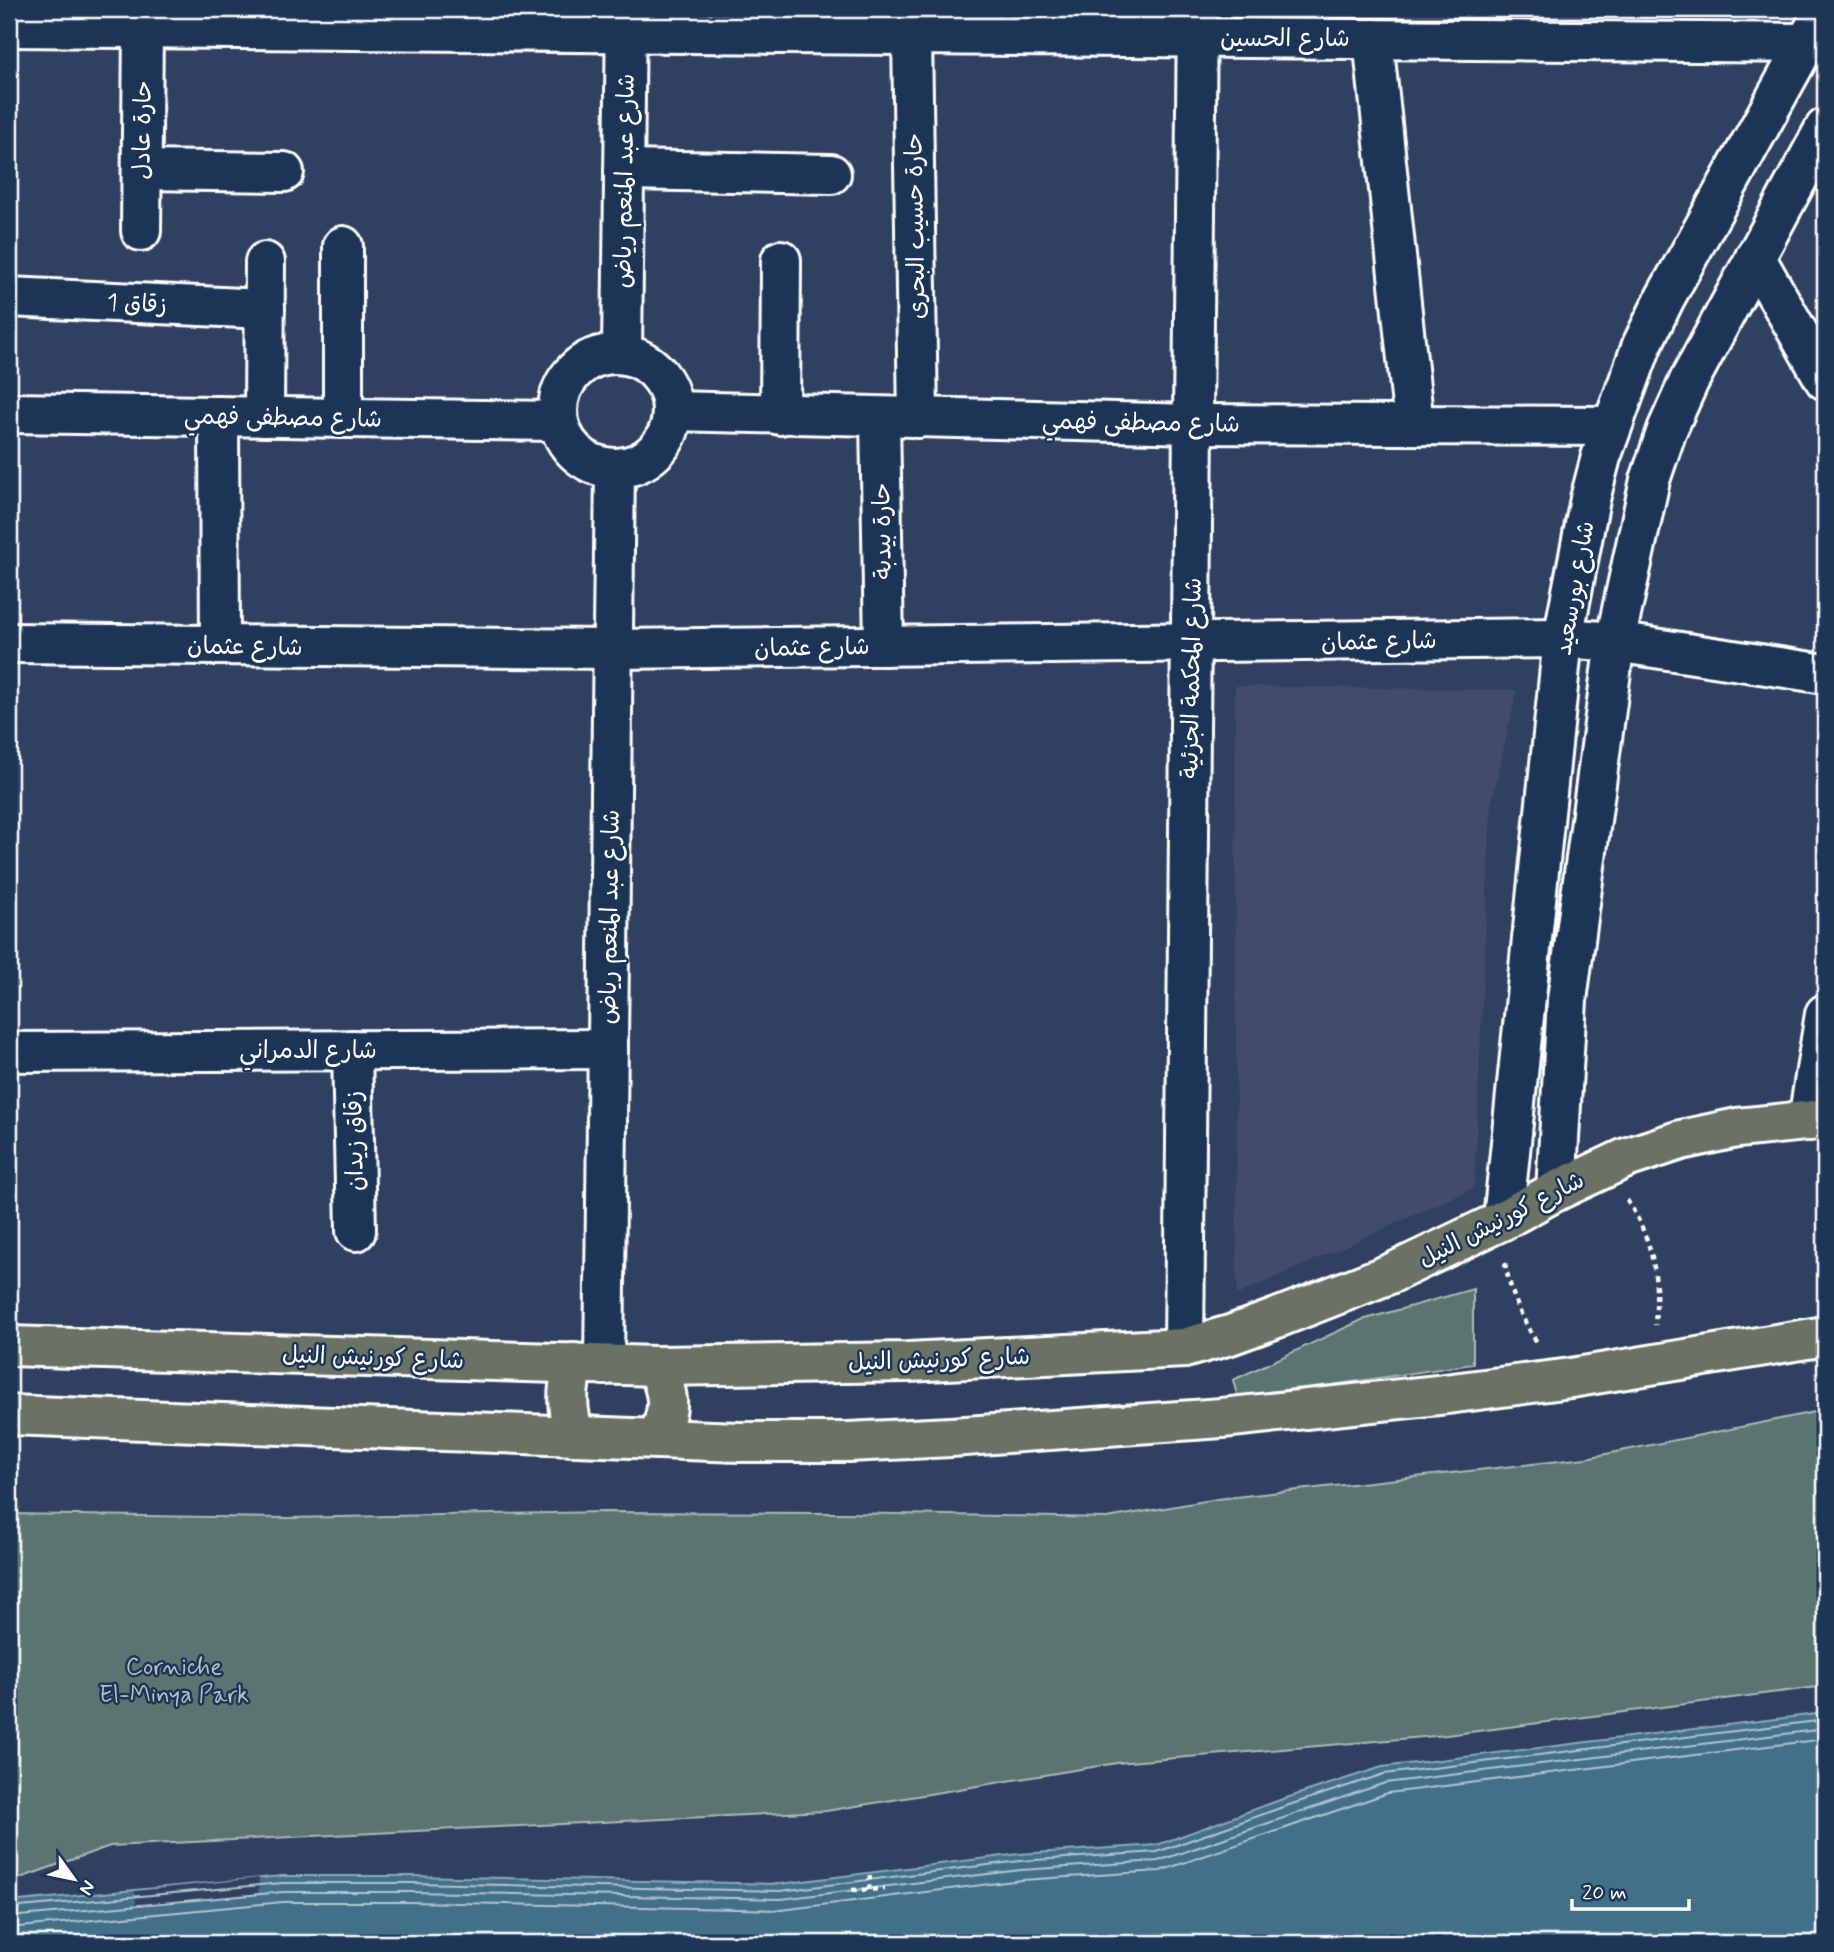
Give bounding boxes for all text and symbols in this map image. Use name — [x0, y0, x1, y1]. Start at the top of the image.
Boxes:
street label: شارع الحسين — [1220, 24, 1350, 55]
street label: شارع عبد المنعم رياض — [608, 73, 644, 289]
street label: حارة عادل — [127, 80, 160, 180]
street label: حارة حسيب البحرى — [899, 133, 934, 319]
street label: زقاق 1 — [106, 287, 168, 322]
street label: شارع مصطفى فهمي — [184, 401, 382, 440]
street label: شارع مصطفى فهمي — [1042, 406, 1240, 445]
street label: حارة بيدبة — [867, 482, 900, 580]
street label: شارع بورسعيد — [1548, 519, 1603, 658]
street label: شارع المحكمة الجزئية — [1175, 577, 1210, 779]
street label: شارع عثمان — [1321, 626, 1437, 659]
street label: شارع عثمان — [187, 631, 303, 664]
street label: شارع عثمان — [754, 632, 870, 665]
street label: شارع عبد المنعم رياض — [593, 809, 629, 1025]
street label: شارع الدمراني — [239, 1036, 377, 1071]
street label: زقاق زيدان — [339, 1090, 372, 1191]
street label: شارع كورنيش النيل — [1413, 1165, 1590, 1275]
street label: شارع كورنيش النيل — [281, 1340, 465, 1377]
street label: شارع كورنيش النيل — [847, 1342, 1031, 1379]
park label: Corniche El-Minya Park — [99, 1652, 249, 1711]
north arrow — [38, 1843, 108, 1913]
scale bar — [1572, 1868, 1689, 1912]
text: N — [73, 1875, 101, 1900]
text: 20 m — [1582, 1879, 1627, 1907]

